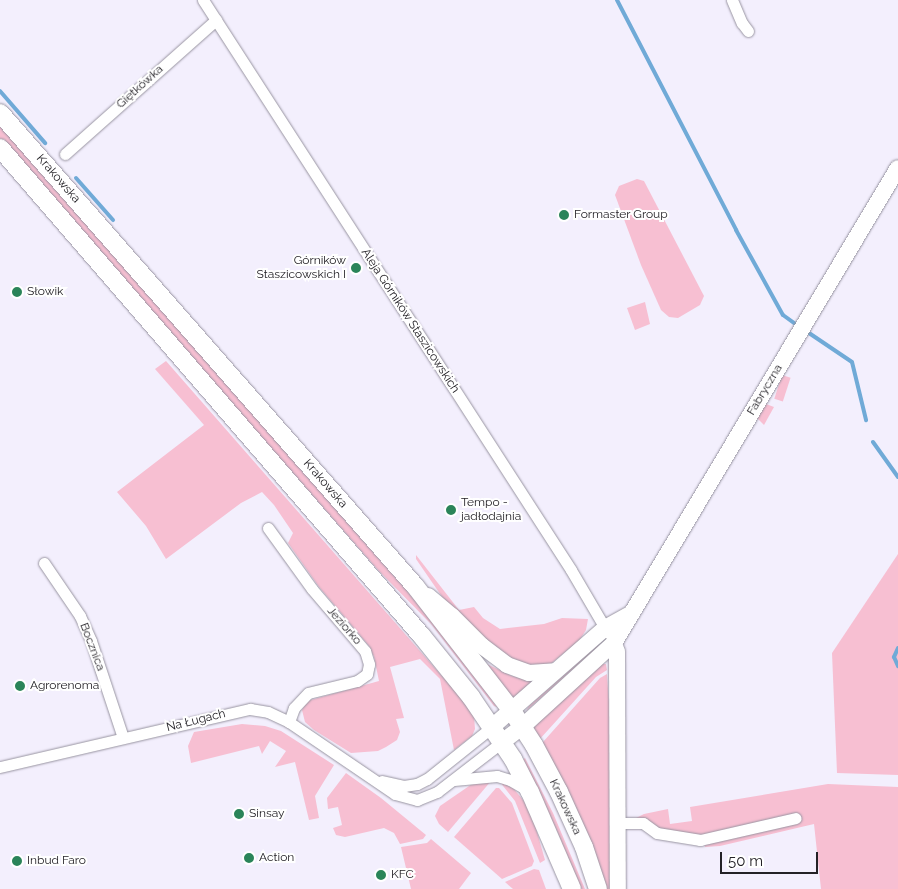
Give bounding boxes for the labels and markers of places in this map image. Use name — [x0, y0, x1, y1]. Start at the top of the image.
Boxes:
place label: Formaster Group — [574, 208, 668, 222]
marker: Formaster Group — [558, 209, 570, 221]
place label: Górników Staszicowskich I — [257, 254, 346, 282]
marker: Górników Staszicowskich I — [350, 262, 362, 274]
place label: Słowik — [27, 285, 63, 299]
marker: Słowik — [11, 286, 23, 298]
place label: Tempo - jadłodajnia — [461, 496, 521, 524]
marker: Tempo - jadłodajnia — [445, 504, 457, 516]
place label: Agrorenoma — [30, 679, 99, 693]
marker: Agrorenoma — [14, 680, 26, 692]
place label: Sinsay — [249, 807, 285, 821]
marker: Sinsay — [233, 808, 245, 820]
place label: Action — [259, 851, 294, 865]
marker: Action — [243, 852, 255, 864]
place label: Inbud Faro — [27, 854, 86, 868]
marker: Inbud Faro — [11, 855, 23, 867]
place label: KFC — [391, 868, 414, 882]
marker: KFC — [375, 869, 387, 881]

